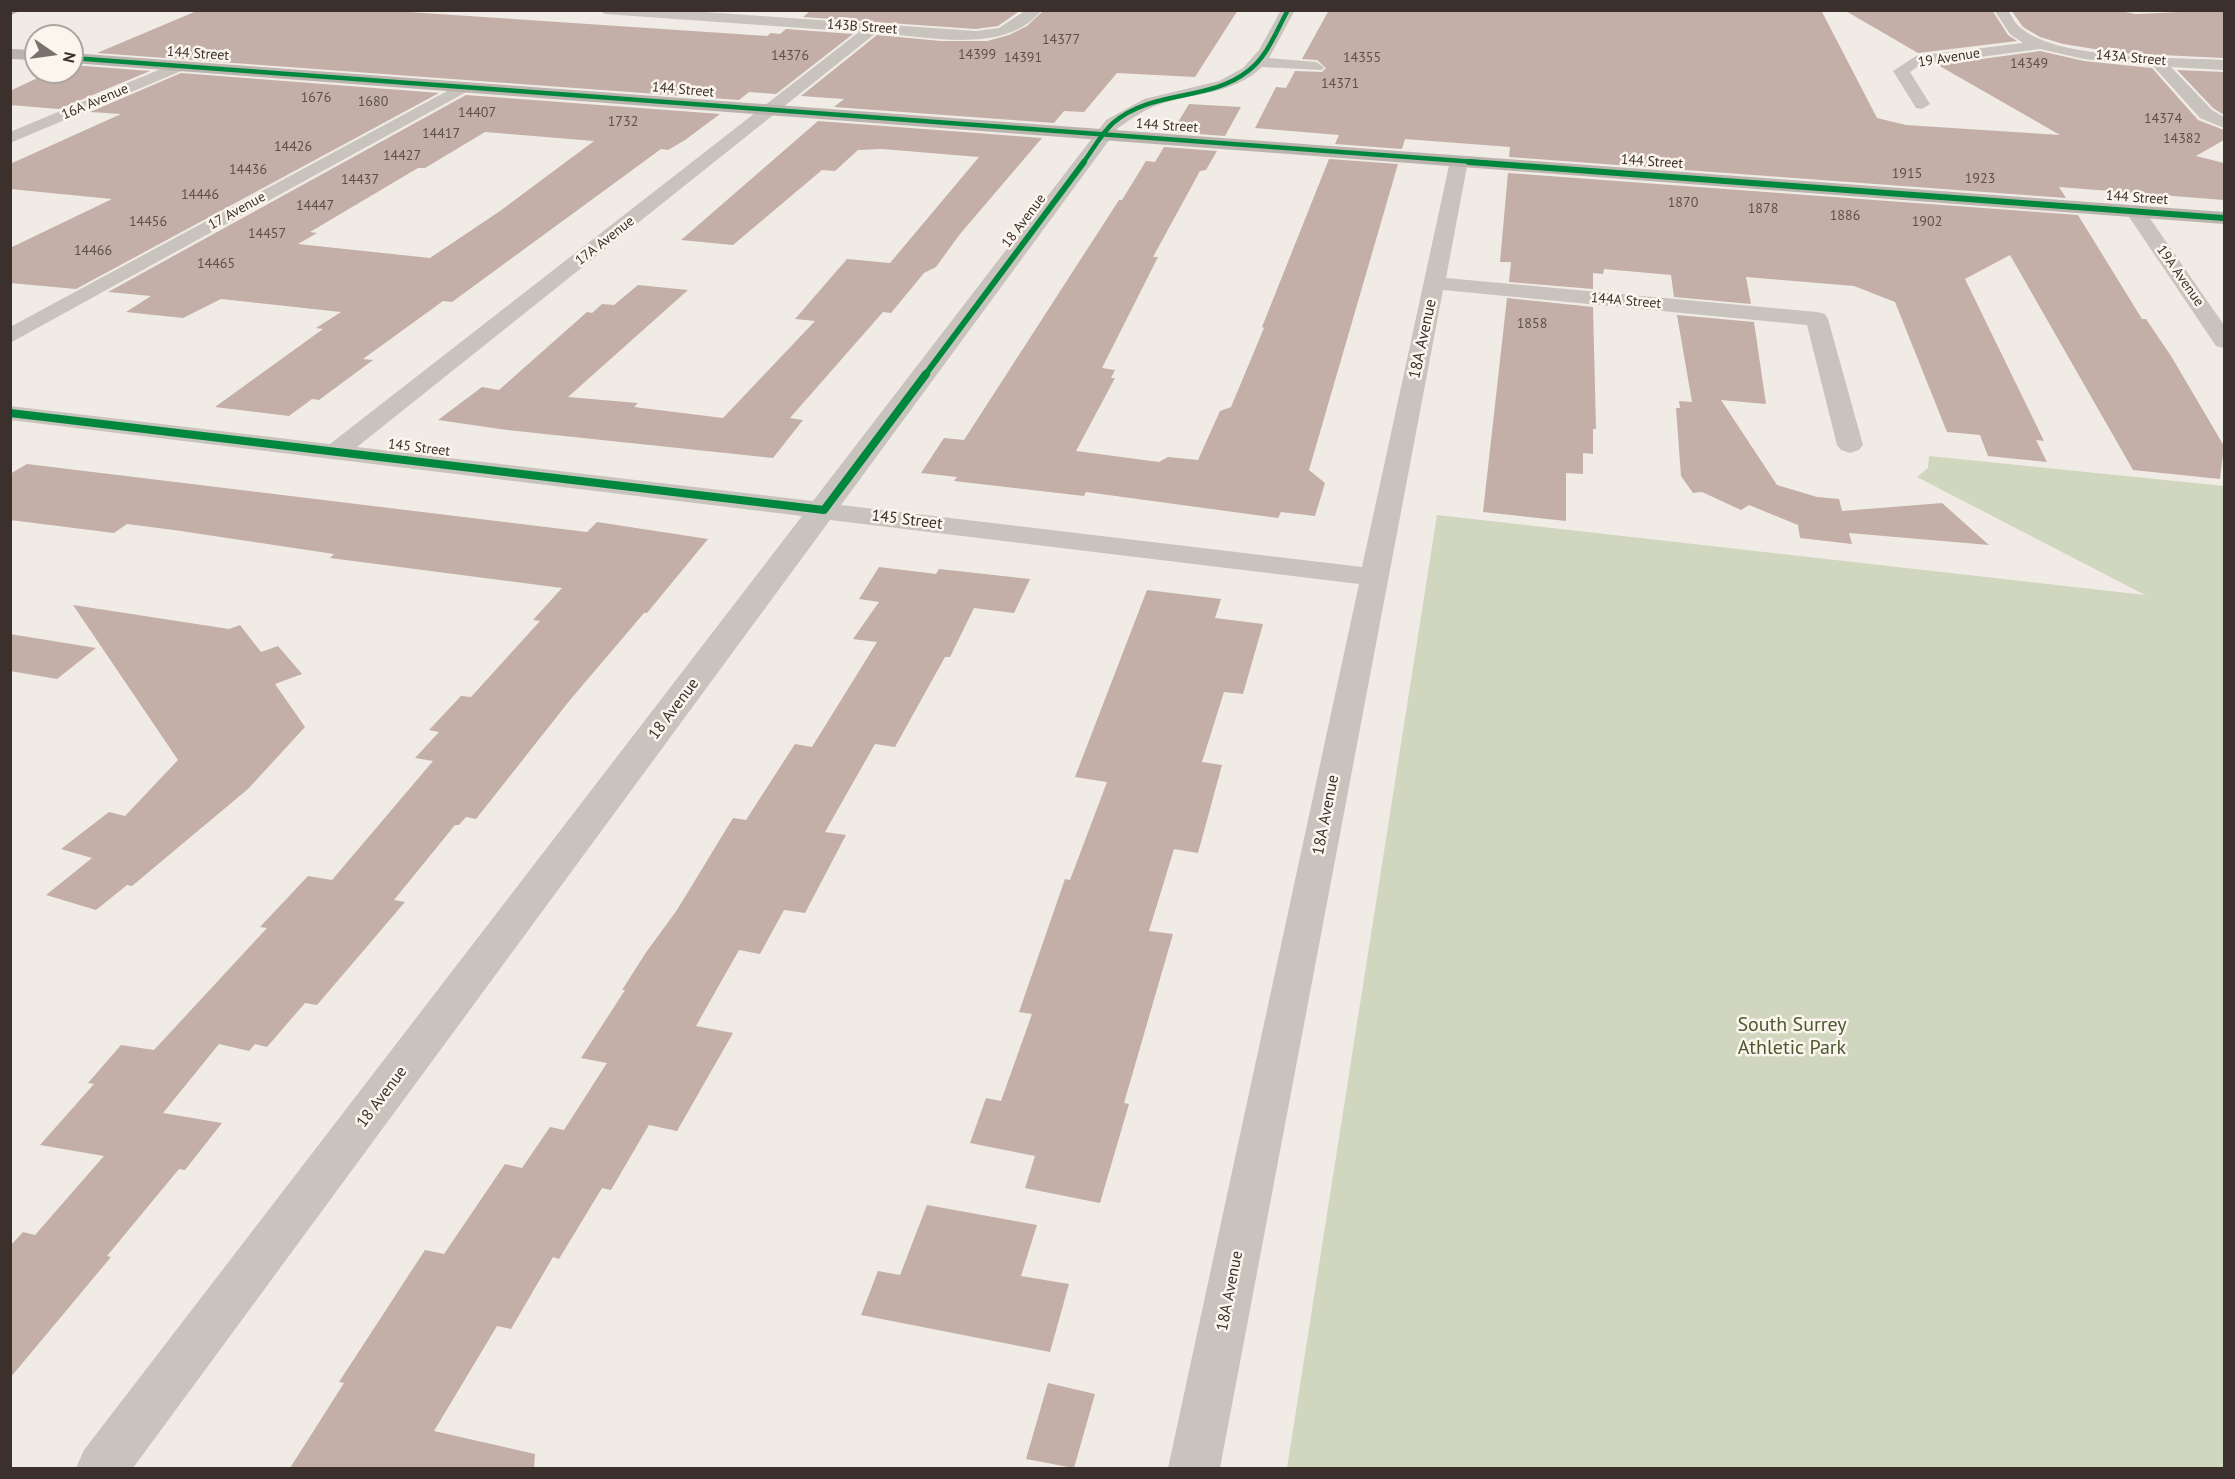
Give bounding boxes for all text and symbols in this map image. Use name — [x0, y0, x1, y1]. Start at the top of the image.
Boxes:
street label: 143B Street — [826, 16, 898, 38]
north arrow — [24, 24, 84, 84]
house number: 14377 — [1042, 32, 1080, 48]
street label: 144 Street — [166, 43, 230, 65]
street label: 19 Avenue — [1917, 45, 1981, 71]
house number: 14399 — [958, 47, 996, 63]
street label: 143A Street — [2095, 47, 2167, 69]
house number: 14376 — [771, 48, 809, 64]
text: N — [59, 50, 81, 65]
house number: 14391 — [1004, 50, 1042, 66]
house number: 14355 — [1343, 50, 1381, 66]
house number: 14349 — [2010, 56, 2048, 72]
house number: 14371 — [1321, 76, 1359, 92]
street label: 144 Street — [651, 79, 715, 101]
street label: 16A Avenue — [59, 80, 131, 124]
house number: 1676 — [301, 90, 331, 106]
house number: 1680 — [358, 94, 388, 110]
house number: 14407 — [458, 105, 496, 121]
house number: 14374 — [2144, 111, 2182, 127]
house number: 1732 — [608, 114, 638, 130]
street label: 144 Street — [1135, 115, 1199, 137]
house number: 14417 — [422, 126, 460, 142]
house number: 14382 — [2163, 131, 2201, 147]
house number: 14426 — [274, 139, 312, 155]
house number: 14427 — [383, 148, 421, 164]
street label: 144 Street — [1620, 151, 1684, 173]
house number: 14436 — [229, 162, 267, 178]
house number: 1915 — [1892, 166, 1922, 182]
house number: 1923 — [1965, 171, 1995, 187]
house number: 14437 — [341, 172, 379, 188]
house number: 14446 — [181, 187, 219, 203]
street label: 144 Street — [2105, 187, 2169, 209]
street label: 17 Avenue — [205, 188, 269, 234]
street label: 18 Avenue — [998, 191, 1050, 251]
house number: 1870 — [1668, 195, 1698, 211]
house number: 14447 — [296, 198, 334, 214]
house number: 1878 — [1748, 201, 1778, 217]
house number: 1886 — [1830, 208, 1860, 224]
street label: 17A Avenue — [572, 213, 638, 269]
house number: 14456 — [129, 214, 167, 230]
house number: 1902 — [1912, 214, 1942, 230]
house number: 14457 — [248, 226, 286, 242]
street label: 19A Avenue — [2153, 242, 2207, 310]
house number: 14466 — [74, 243, 112, 259]
house number: 14465 — [197, 256, 235, 272]
street label: 144A Street — [1590, 290, 1662, 312]
street label: 18A Avenue — [1405, 297, 1441, 381]
house number: 1858 — [1517, 316, 1547, 332]
street label: 145 Street — [387, 436, 451, 460]
street label: 145 Street — [870, 506, 944, 534]
street label: 18 Avenue — [645, 675, 703, 743]
street label: 18A Avenue — [1309, 773, 1343, 857]
park label: South Surrey Athletic Park — [1737, 1013, 1847, 1060]
street label: 18 Avenue — [353, 1063, 411, 1131]
street label: 18A Avenue — [1213, 1249, 1247, 1333]

